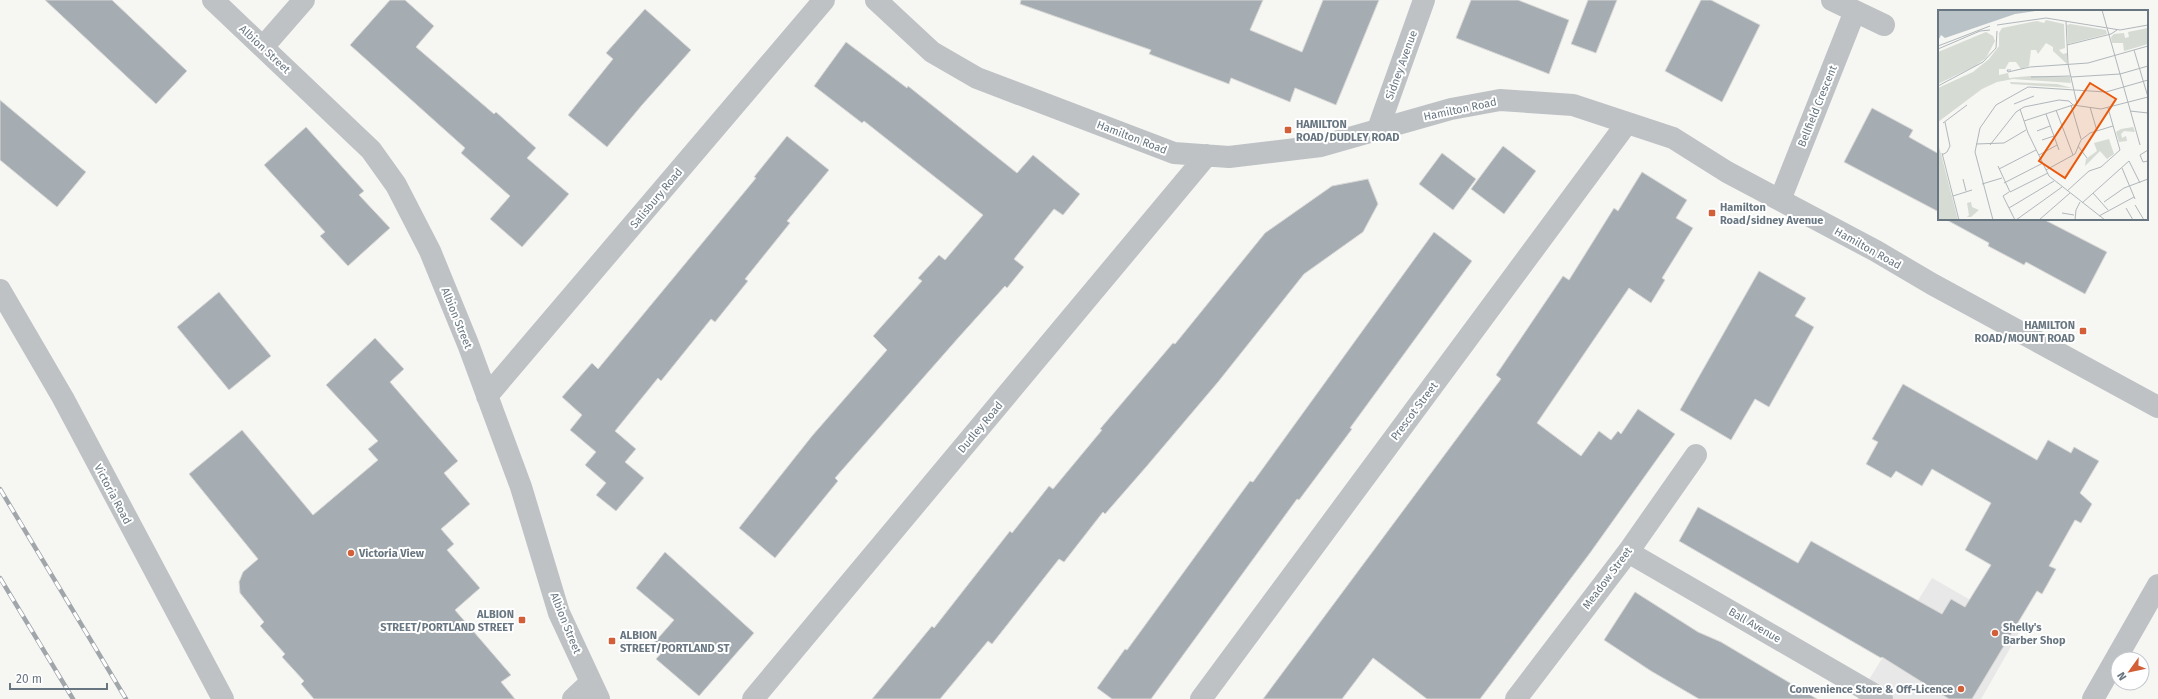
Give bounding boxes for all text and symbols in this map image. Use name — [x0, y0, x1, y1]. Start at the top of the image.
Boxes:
inset map — [1938, 10, 2148, 220]
street label: Albion Street — [237, 23, 293, 76]
street label: Sidney Avenue — [1383, 29, 1420, 102]
street label: Bellfield Crescent — [1795, 64, 1840, 149]
street label: Hamilton Road — [1422, 95, 1498, 124]
street label: Hamilton Road — [1095, 118, 1169, 157]
place label: HAMILTON ROAD/DUDLEY ROAD — [1296, 118, 1399, 144]
marker: HAMILTON ROAD/DUDLEY ROAD — [1283, 125, 1293, 135]
street label: Salisbury Road — [628, 166, 685, 231]
place label: Hamilton Road/sidney Avenue — [1720, 201, 1823, 227]
marker: Hamilton Road/sidney Avenue — [1707, 208, 1717, 218]
street label: Hamilton Road — [1832, 225, 1903, 272]
street label: Albion Street — [438, 286, 475, 351]
place label: HAMILTON ROAD/MOUNT ROAD — [1975, 319, 2075, 345]
marker: HAMILTON ROAD/MOUNT ROAD — [2078, 326, 2088, 336]
street label: Prescot Street — [1388, 380, 1440, 443]
street label: Dudley Road — [955, 399, 1006, 456]
street label: Victoria Road — [91, 462, 134, 527]
street label: Meadow Street — [1580, 545, 1635, 612]
place label: Victoria View — [358, 547, 425, 560]
marker: Victoria View — [346, 548, 356, 558]
street label: Albion Street — [547, 591, 584, 656]
street label: Ball Avenue — [1726, 605, 1783, 646]
place label: ALBION STREET/PORTLAND STREET — [380, 608, 514, 634]
marker: ALBION STREET/PORTLAND STREET — [517, 615, 527, 625]
place label: Shelly's Barber Shop — [2003, 621, 2066, 647]
marker: Shelly's Barber Shop — [1990, 628, 2000, 638]
place label: ALBION STREET/PORTLAND ST — [619, 629, 729, 655]
marker: ALBION STREET/PORTLAND ST — [607, 636, 617, 646]
north arrow — [2110, 651, 2150, 691]
scale bar — [10, 665, 107, 691]
text: N — [2115, 670, 2129, 683]
text: 20 m — [16, 672, 42, 686]
place label: Convenience Store & Off-Licence — [1789, 683, 1953, 696]
marker: Convenience Store & Off-Licence — [1956, 684, 1966, 694]

